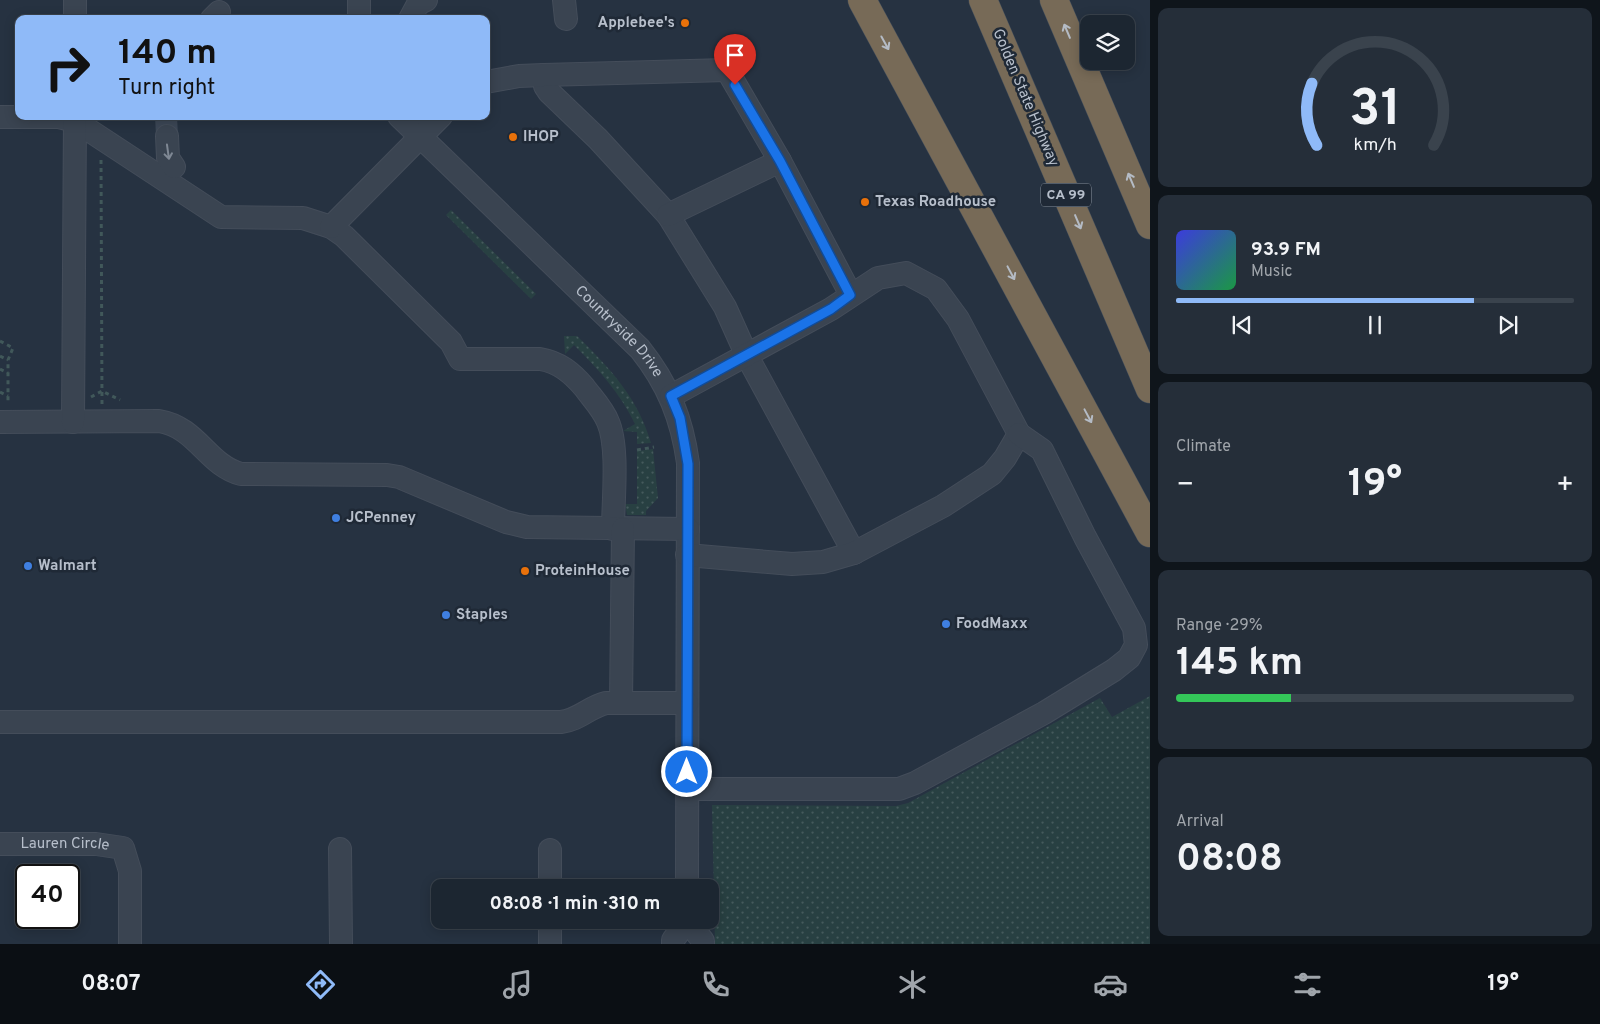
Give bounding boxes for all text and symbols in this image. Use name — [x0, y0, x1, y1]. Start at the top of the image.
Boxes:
place label: Applebee's — [598, 14, 675, 33]
map controls — [1080, 15, 1135, 70]
button: layers — [1080, 15, 1135, 70]
marker: Applebee's — [679, 17, 691, 29]
one-way arrow — [1062, 24, 1072, 39]
street label: Golden State Highway — [987, 26, 1063, 170]
text: 140 m — [118, 32, 217, 76]
pin — [714, 34, 756, 85]
icon: right — [35, 35, 100, 100]
one-way arrow — [881, 35, 891, 50]
icon: arrive — [721, 41, 749, 69]
text: Turn right — [118, 75, 215, 102]
text: 31 — [1349, 78, 1401, 144]
place label: IHOP — [523, 128, 559, 147]
marker: IHOP — [507, 131, 519, 143]
text: km/h — [1353, 134, 1397, 157]
one-way arrow — [163, 144, 173, 160]
one-way arrow — [1125, 173, 1135, 188]
road number: CA 99 — [1041, 184, 1091, 206]
place label: Texas Roadhouse — [875, 193, 996, 212]
marker: Texas Roadhouse — [859, 196, 871, 208]
one-way arrow — [1073, 214, 1083, 229]
text: 93.9 FM — [1251, 238, 1321, 262]
text: Music — [1251, 262, 1292, 282]
one-way arrow — [1007, 265, 1016, 280]
street label: Countryside Drive — [571, 282, 667, 381]
icon: previous — [1228, 311, 1256, 339]
icon: pause — [1361, 311, 1389, 339]
icon: next — [1494, 311, 1522, 339]
one-way arrow — [1083, 409, 1093, 424]
text: Climate — [1176, 437, 1231, 457]
text: 19° — [1348, 461, 1402, 510]
text: − — [1176, 468, 1194, 504]
text: + — [1556, 468, 1574, 504]
place label: JCPenney — [346, 509, 417, 528]
marker: JCPenney — [330, 512, 342, 524]
place label: Walmart — [38, 557, 97, 576]
marker: Walmart — [22, 560, 34, 572]
place label: ProteinHouse — [535, 562, 630, 581]
marker: ProteinHouse — [519, 565, 531, 577]
place label: Staples — [456, 606, 508, 625]
marker: Staples — [440, 609, 452, 621]
place label: FoodMaxx — [956, 615, 1028, 634]
text: Range · 29% — [1176, 616, 1263, 636]
marker: FoodMaxx — [940, 618, 952, 630]
text: 145 km — [1176, 640, 1303, 689]
position arrow — [660, 745, 712, 797]
text: Arrival — [1176, 812, 1224, 832]
street label: Lauren Circle — [20, 835, 111, 855]
text: 08:08 — [1176, 836, 1283, 885]
speed limit sign: 40 — [15, 864, 80, 929]
text: 08:08 · 1 min · 310 m — [490, 892, 660, 916]
icon: directions — [303, 967, 338, 1002]
icon: music — [500, 967, 535, 1002]
icon: phone — [698, 967, 733, 1002]
icon: climate — [895, 967, 930, 1002]
icon: car — [1093, 967, 1128, 1002]
icon: filters — [1290, 967, 1325, 1002]
text: 08:07 — [81, 971, 141, 998]
text: 19° — [1487, 971, 1519, 998]

